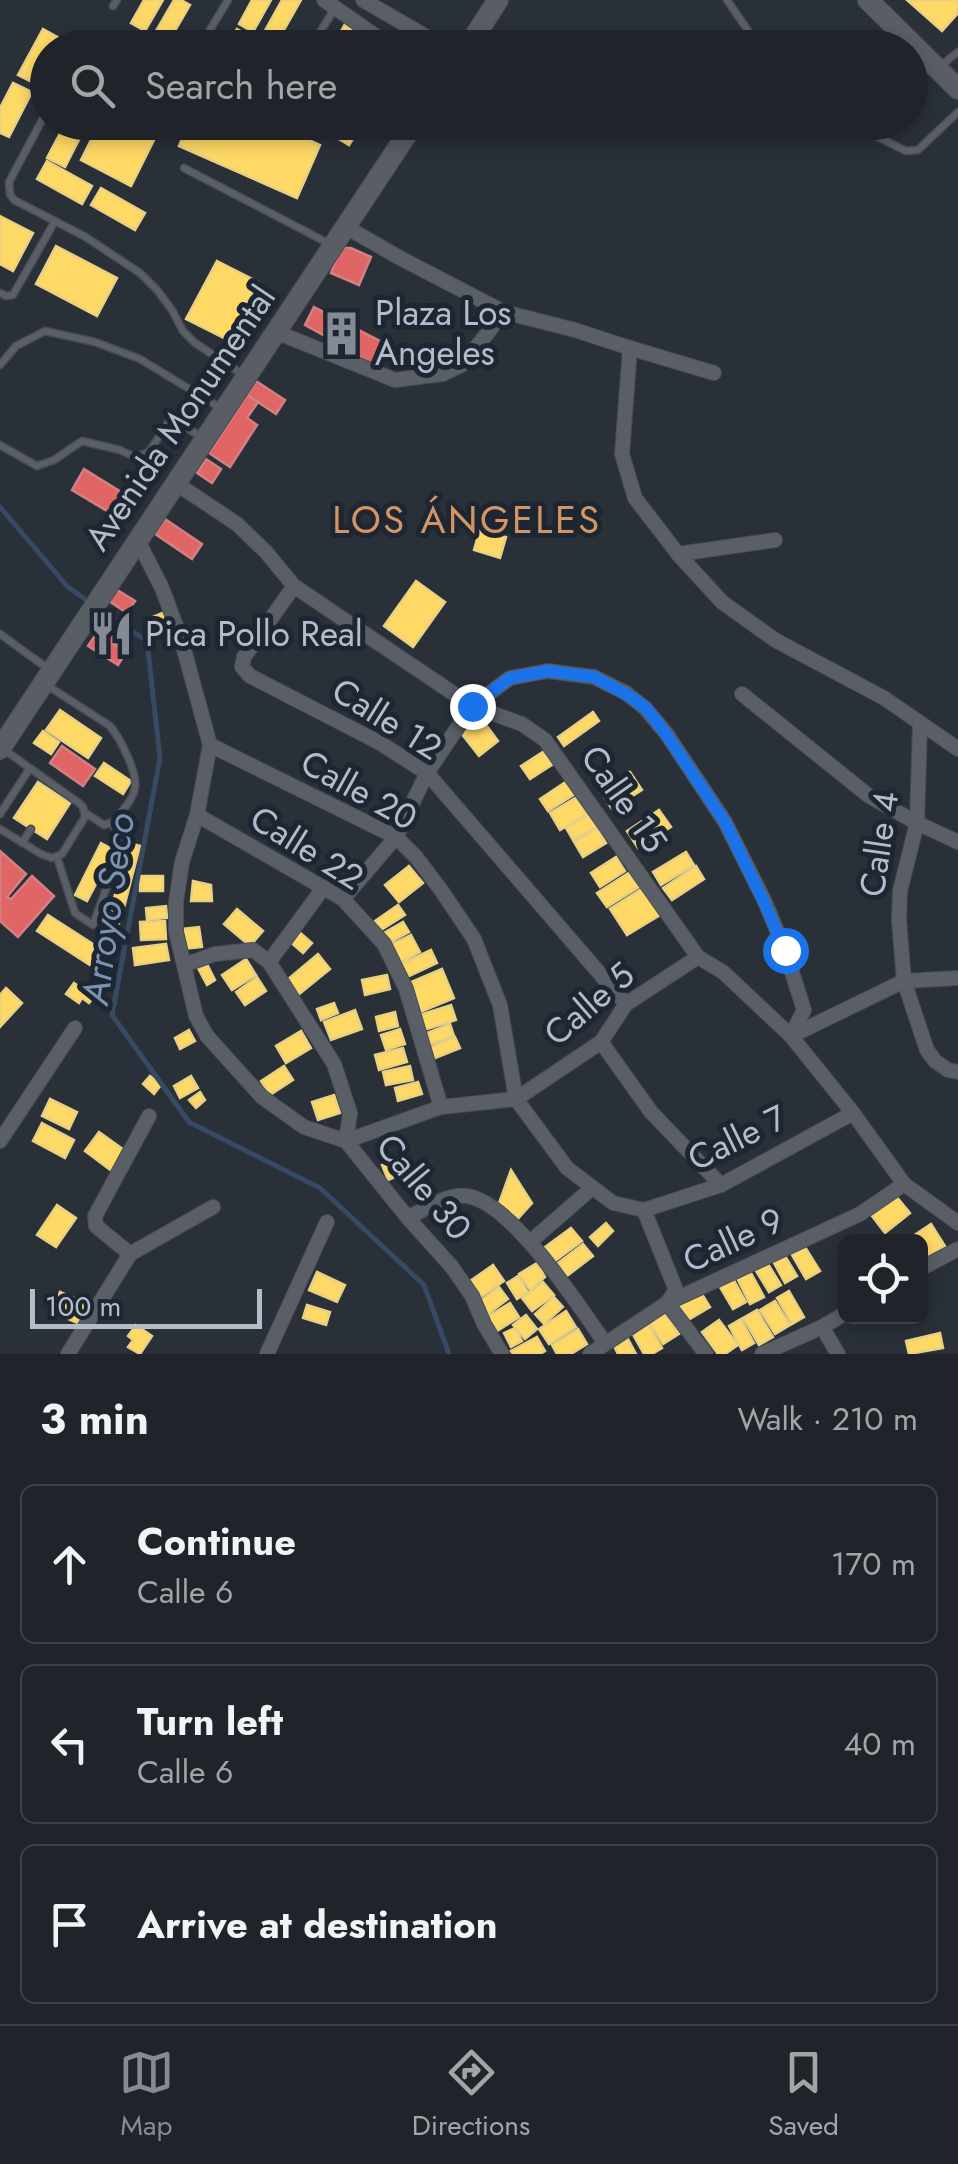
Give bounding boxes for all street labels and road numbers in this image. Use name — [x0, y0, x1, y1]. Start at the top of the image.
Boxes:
street label: Avenida Monumental — [73, 275, 287, 561]
street label: Calle 12 — [322, 666, 452, 772]
street label: Calle 15 — [569, 735, 679, 863]
street label: Calle 20 — [292, 738, 426, 842]
street label: Calle 4 — [847, 788, 911, 900]
street label: Calle 22 — [241, 794, 373, 902]
street label: Calle 5 — [533, 951, 645, 1057]
street label: Calle 7 — [679, 1093, 795, 1183]
street label: Calle 30 — [364, 1123, 484, 1251]
street label: Calle 9 — [675, 1195, 791, 1285]

